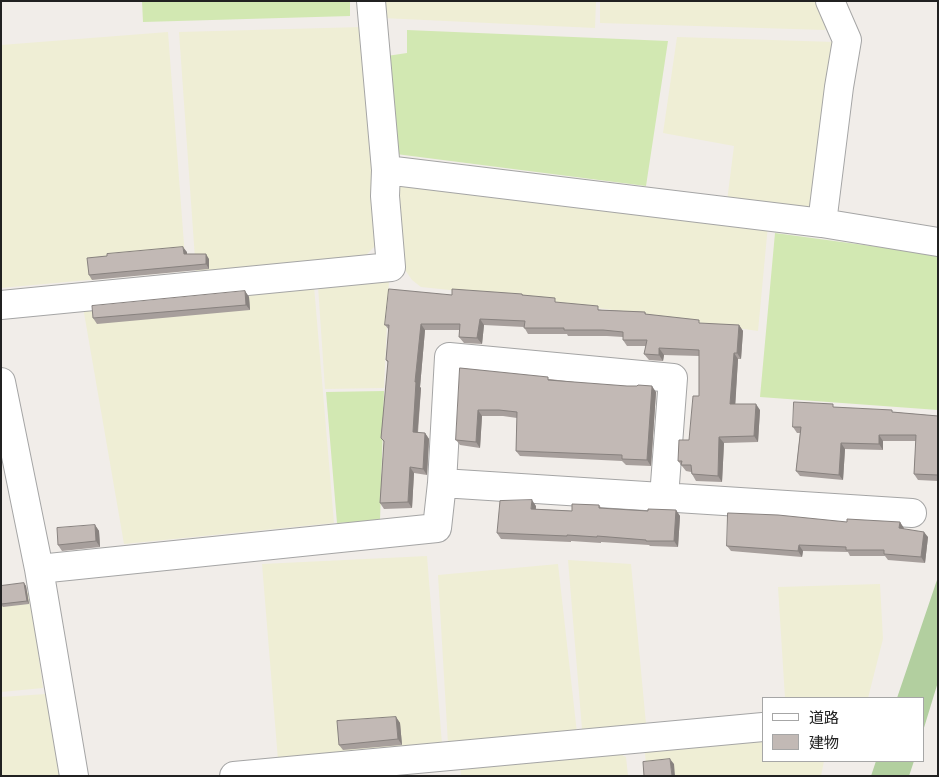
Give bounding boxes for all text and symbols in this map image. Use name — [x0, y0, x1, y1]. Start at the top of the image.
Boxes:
legend — [762, 697, 924, 762]
text: 道路 — [809, 709, 839, 727]
text: 建物 — [809, 734, 839, 752]

